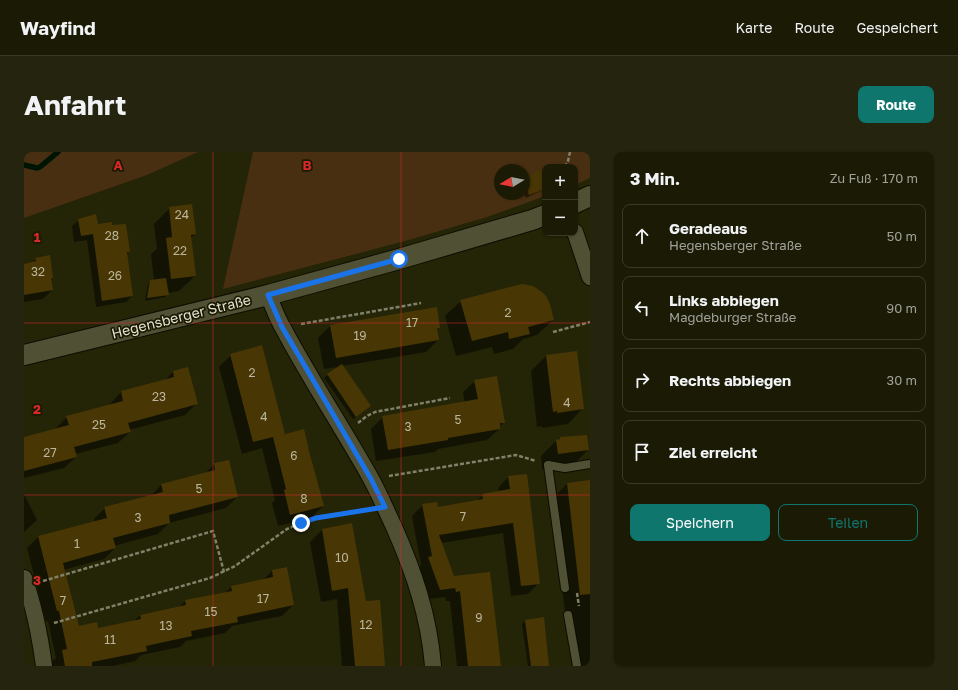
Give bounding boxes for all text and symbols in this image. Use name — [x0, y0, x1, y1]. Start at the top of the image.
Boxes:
text: Wayfind — [20, 16, 96, 39]
text: Karte — [736, 19, 772, 36]
text: Route — [794, 19, 834, 36]
text: Gespeichert — [856, 19, 938, 36]
button: Route — [858, 86, 934, 123]
text: Anfahrt — [24, 88, 126, 121]
text: A — [113, 157, 123, 173]
text: B — [302, 157, 312, 173]
north arrow — [494, 164, 530, 200]
map controls — [542, 164, 578, 236]
button: + — [542, 164, 578, 200]
text: 3 Min. — [630, 168, 680, 189]
text: Zu Fuß · 170 m — [830, 170, 918, 186]
button: − — [542, 200, 578, 236]
house number: 24 — [175, 207, 189, 222]
text: Geradeaus — [669, 219, 747, 237]
icon: ahead — [631, 225, 653, 247]
house number: 28 — [105, 228, 119, 243]
text: 50 m — [887, 228, 917, 244]
text: 1 — [34, 229, 41, 245]
text: Hegensberger Straße — [669, 237, 802, 253]
house number: 22 — [173, 243, 187, 258]
route start — [390, 250, 408, 268]
house number: 32 — [31, 264, 45, 279]
house number: 26 — [108, 268, 122, 283]
street label: Hegensberger Straße — [110, 290, 252, 342]
text: Links abbiegen — [669, 291, 779, 309]
icon: left — [631, 297, 653, 319]
text: 90 m — [886, 300, 917, 316]
house number: 2 — [505, 305, 512, 320]
text: Magdeburger Straße — [669, 309, 796, 325]
house number: 17 — [406, 315, 418, 330]
house number: 19 — [353, 328, 367, 343]
house number: 2 — [249, 365, 256, 380]
icon: right — [631, 369, 653, 391]
text: Rechts abbiegen — [669, 371, 791, 389]
text: 30 m — [887, 372, 917, 388]
house number: 23 — [152, 389, 166, 404]
house number: 4 — [563, 395, 571, 410]
text: 2 — [33, 401, 41, 417]
house number: 4 — [260, 409, 268, 424]
house number: 5 — [455, 412, 462, 427]
house number: 25 — [92, 417, 106, 432]
house number: 3 — [404, 419, 412, 434]
icon: arrive — [631, 441, 653, 463]
text: Ziel erreicht — [669, 443, 757, 461]
house number: 27 — [43, 445, 57, 460]
house number: 6 — [290, 448, 298, 463]
house number: 5 — [196, 481, 203, 496]
house number: 8 — [300, 491, 308, 506]
button: Speichern — [630, 504, 770, 541]
button: Teilen — [778, 504, 918, 541]
house number: 7 — [460, 509, 466, 524]
house number: 3 — [134, 510, 142, 525]
route end — [292, 514, 310, 532]
house number: 1 — [74, 536, 80, 551]
house number: 10 — [335, 550, 349, 565]
text: 3 — [33, 572, 41, 588]
house number: 17 — [257, 591, 269, 606]
house number: 7 — [60, 593, 66, 608]
house number: 15 — [205, 604, 217, 619]
house number: 9 — [475, 610, 483, 625]
house number: 12 — [360, 617, 372, 632]
house number: 13 — [160, 618, 172, 633]
house number: 11 — [104, 632, 116, 647]

